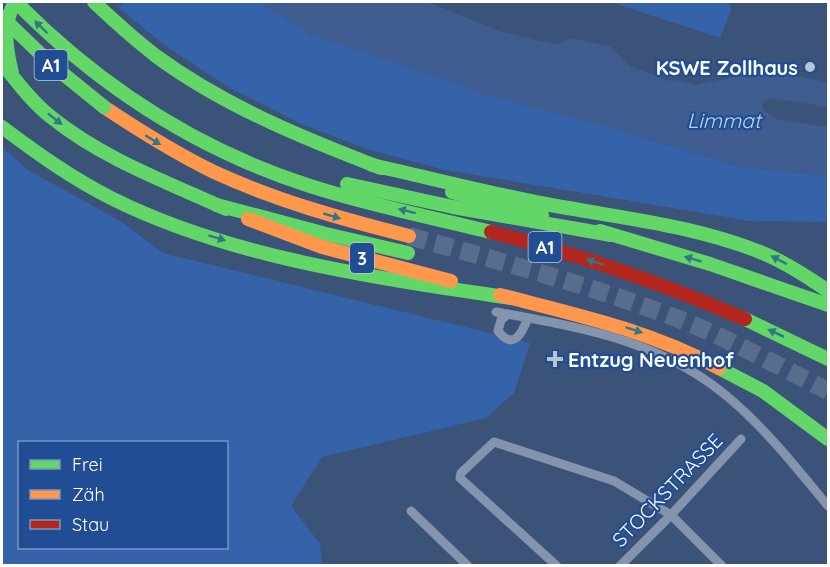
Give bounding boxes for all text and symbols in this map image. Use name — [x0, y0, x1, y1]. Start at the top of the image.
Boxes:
one-way arrow — [35, 20, 49, 34]
road number: A1 — [34, 50, 68, 80]
place label: KSWE Zollhaus — [656, 55, 798, 80]
marker: KSWE Zollhaus — [803, 60, 817, 74]
water label: Limmat — [687, 107, 764, 133]
one-way arrow — [47, 112, 62, 124]
one-way arrow — [145, 134, 161, 145]
one-way arrow — [397, 205, 416, 215]
one-way arrow — [323, 212, 341, 222]
road number: A1 — [528, 232, 562, 262]
one-way arrow — [208, 234, 226, 243]
road number: 3 — [350, 243, 374, 273]
one-way arrow — [684, 254, 702, 263]
one-way arrow — [770, 255, 787, 265]
one-way arrow — [586, 257, 604, 267]
one-way arrow — [625, 326, 643, 336]
one-way arrow — [768, 329, 785, 338]
place label: Entzug Neuenhof — [568, 347, 734, 372]
marker: Entzug Neuenhof — [546, 350, 564, 368]
street label: STOCKSTRASSE — [607, 428, 727, 552]
legend — [18, 441, 228, 549]
text: Frei — [72, 453, 103, 476]
text: Zäh — [72, 483, 105, 506]
text: Stau — [72, 513, 109, 536]

